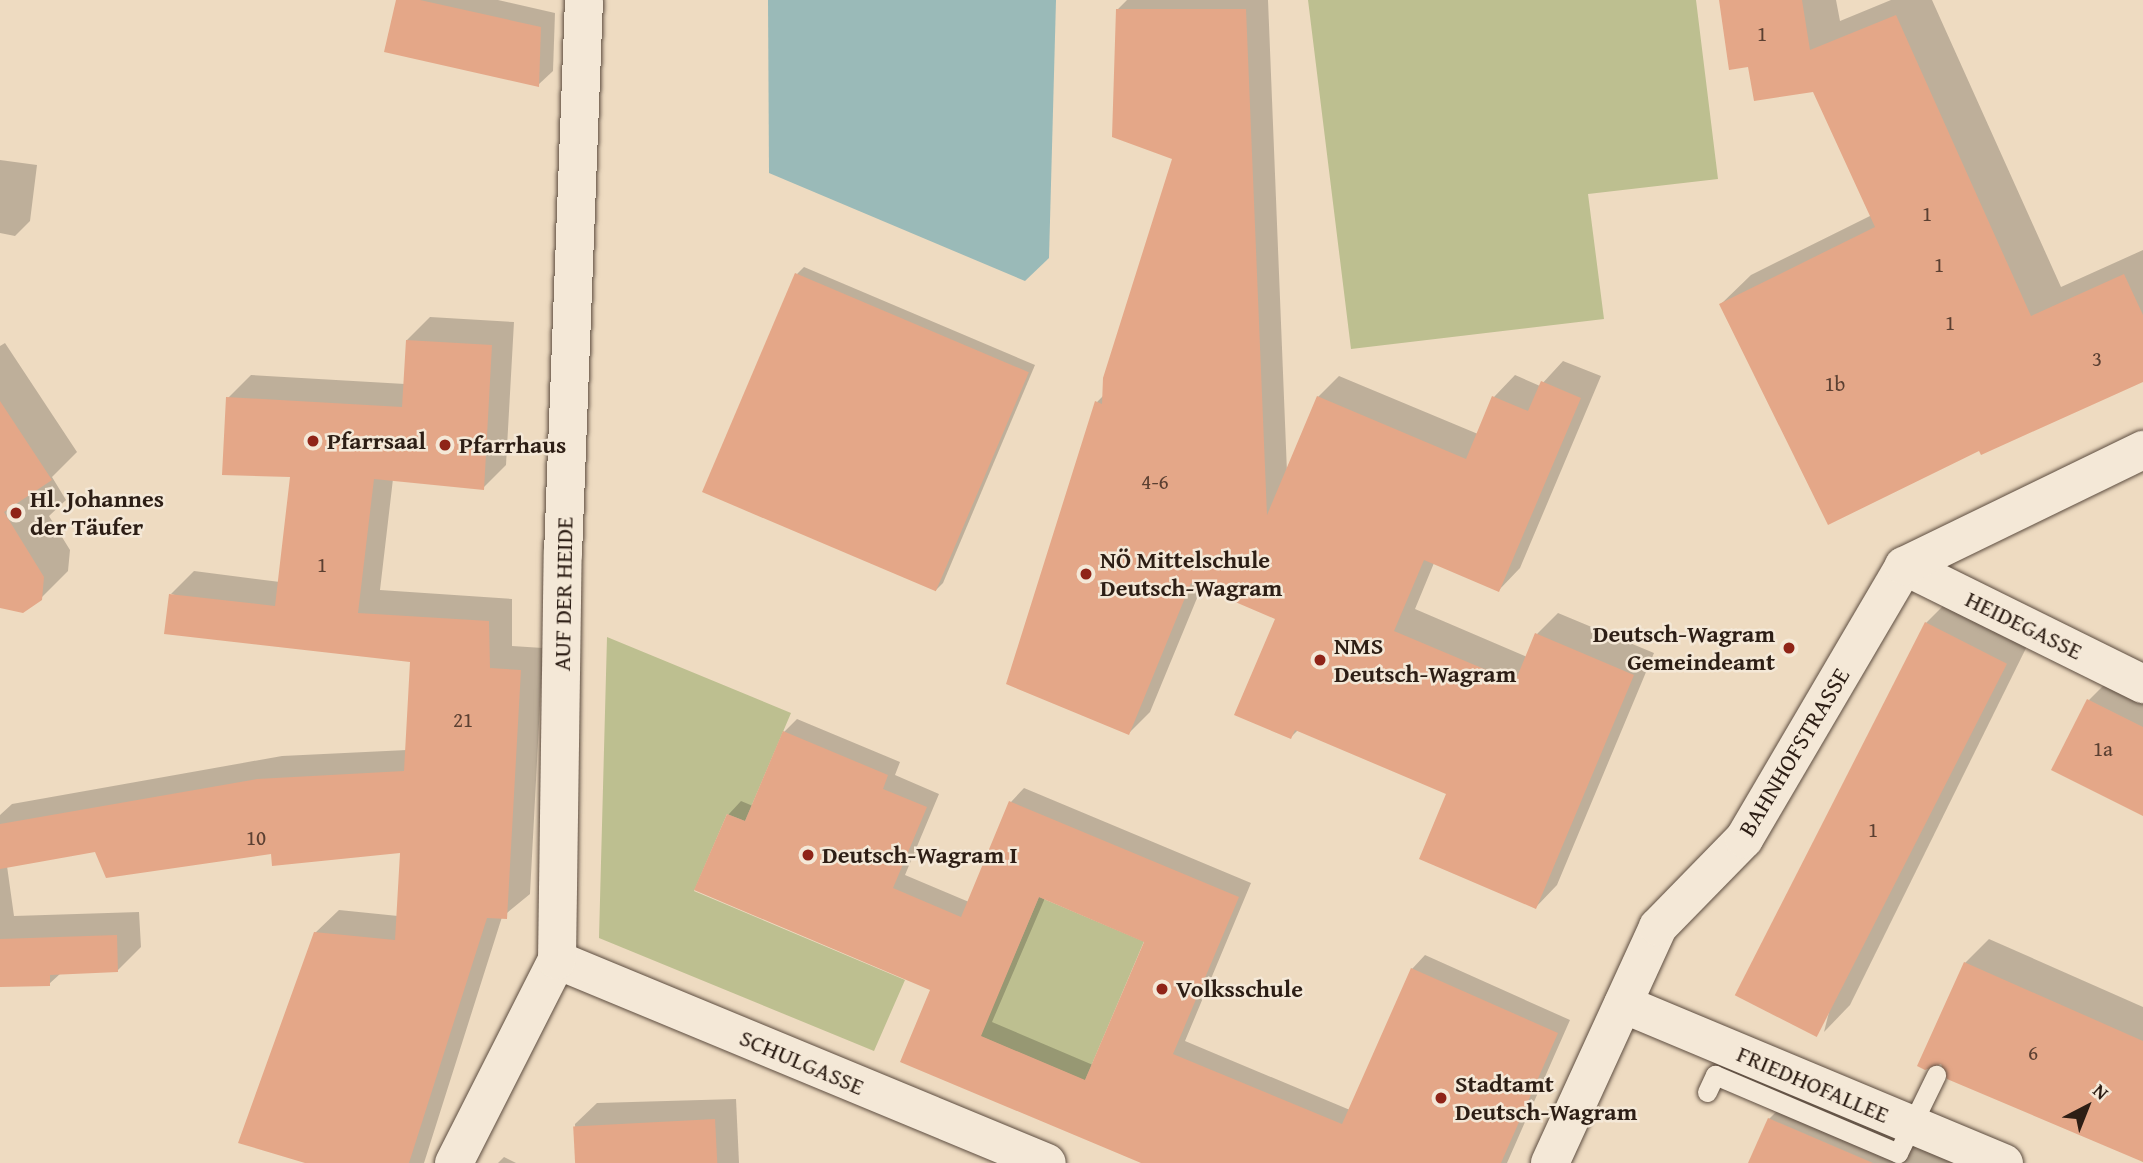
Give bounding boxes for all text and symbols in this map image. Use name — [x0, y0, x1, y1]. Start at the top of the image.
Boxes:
house number: 1 — [1757, 21, 1767, 47]
house number: 1 — [1922, 201, 1932, 227]
house number: 1 — [1934, 252, 1944, 278]
house number: 1 — [1945, 310, 1955, 336]
house number: 3 — [2092, 346, 2102, 372]
house number: 1b — [1825, 371, 1845, 397]
place label: Pfarrsaal — [327, 427, 426, 455]
place label: Pfarrhaus — [459, 431, 566, 459]
marker: Pfarrsaal — [305, 433, 321, 449]
marker: Pfarrhaus — [437, 437, 453, 453]
house number: 4-6 — [1141, 469, 1169, 495]
place label: Hl. Johannes der Täufer — [30, 485, 164, 541]
marker: Hl. Johannes der Täufer — [8, 505, 24, 521]
street label: AUF DER HEIDE — [547, 517, 579, 671]
place label: NÖ Mittelschule Deutsch-Wagram — [1100, 546, 1282, 602]
house number: 1 — [317, 552, 327, 578]
marker: NÖ Mittelschule Deutsch-Wagram — [1078, 566, 1094, 582]
street label: HEIDEGASSE — [1961, 584, 2087, 666]
place label: Deutsch-Wagram Gemeindeamt — [1593, 620, 1775, 676]
place label: NMS Deutsch-Wagram — [1334, 632, 1516, 688]
marker: Deutsch-Wagram Gemeindeamt — [1781, 640, 1797, 656]
marker: NMS Deutsch-Wagram — [1312, 652, 1328, 668]
street label: BAHNHOFSTRASSE — [1732, 663, 1856, 841]
house number: 21 — [453, 707, 473, 733]
house number: 1a — [2093, 736, 2113, 762]
house number: 1 — [1868, 817, 1878, 843]
house number: 10 — [246, 825, 266, 851]
place label: Deutsch-Wagram I — [822, 841, 1018, 869]
marker: Deutsch-Wagram I — [800, 847, 816, 863]
place label: Volksschule — [1176, 975, 1303, 1003]
marker: Volksschule — [1154, 981, 1170, 997]
street label: SCHULGASSE — [735, 1023, 869, 1101]
street label: FRIEDHOFALLEE — [1733, 1039, 1893, 1129]
house number: 6 — [2028, 1040, 2038, 1066]
place label: Stadtamt Deutsch-Wagram — [1455, 1070, 1637, 1126]
north arrow — [2052, 1072, 2122, 1142]
text: N — [2087, 1077, 2115, 1106]
marker: Stadtamt Deutsch-Wagram — [1433, 1090, 1449, 1106]

